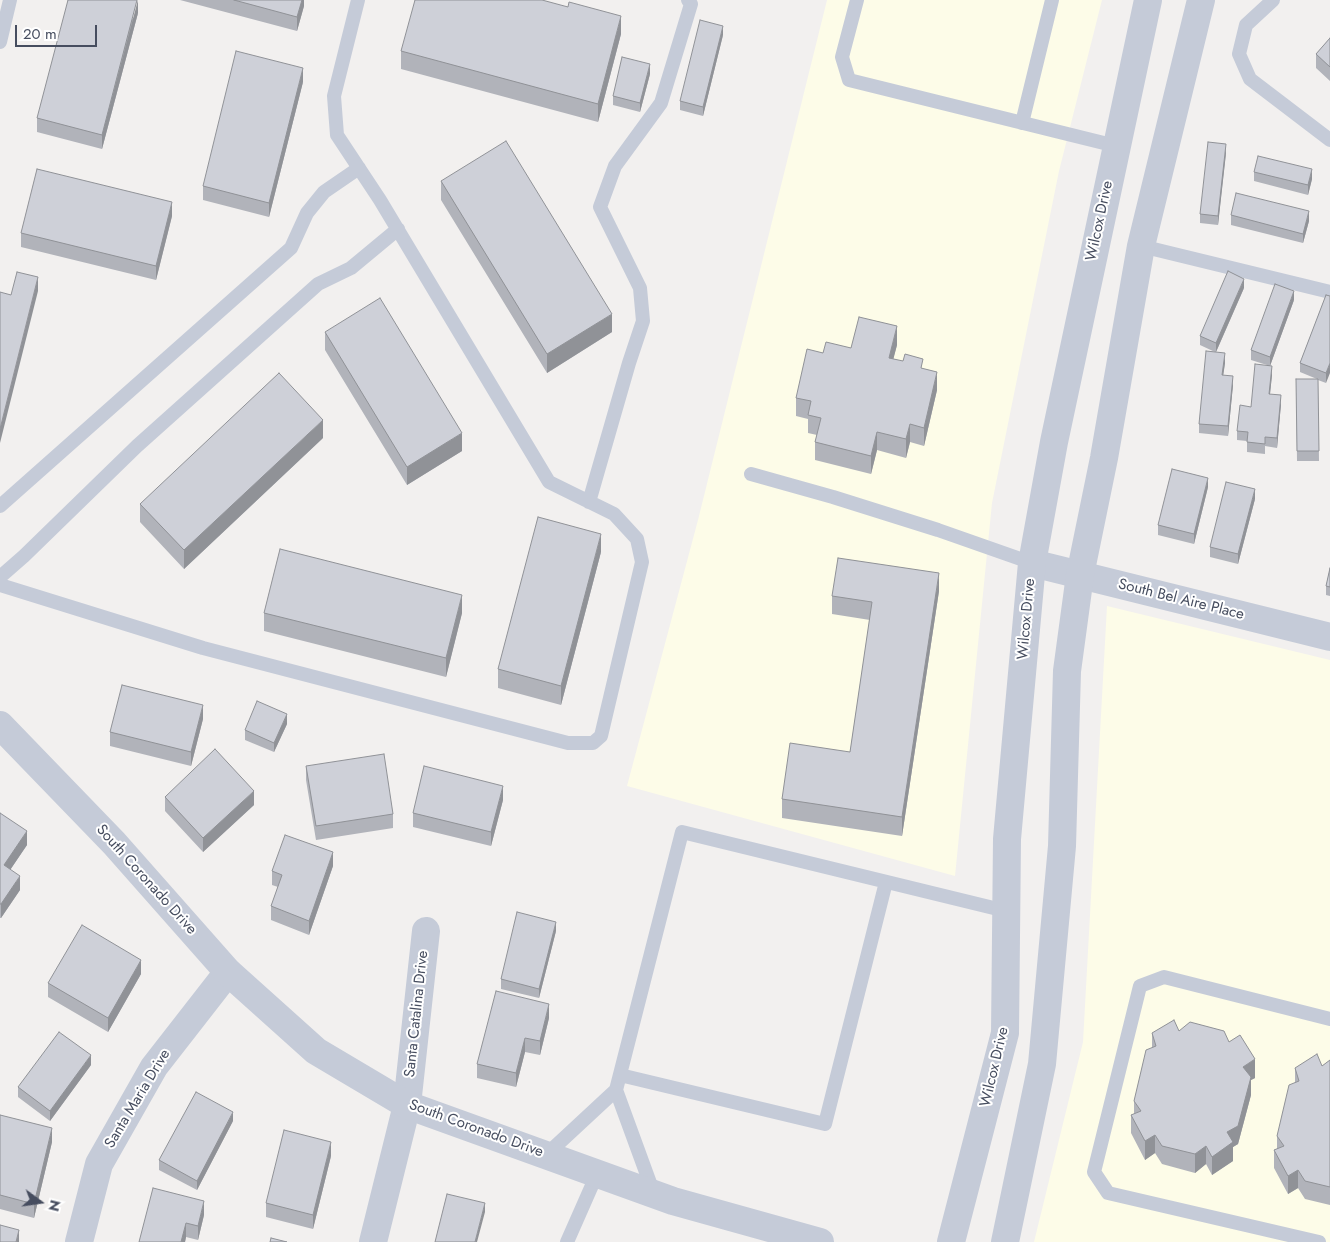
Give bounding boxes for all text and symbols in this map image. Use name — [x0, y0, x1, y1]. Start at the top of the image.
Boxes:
scale bar — [18, 15, 100, 47]
text: 20 m — [23, 23, 57, 45]
street label: Wilcox Drive — [1083, 179, 1117, 263]
street label: South Bel Aire Place — [1116, 576, 1246, 624]
street label: Wilcox Drive — [1014, 578, 1040, 660]
street label: South Coronado Drive — [92, 821, 200, 939]
street label: Santa Catalina Drive — [401, 950, 433, 1078]
street label: Wilcox Drive — [977, 1025, 1013, 1109]
street label: Santa Maria Drive — [101, 1046, 175, 1152]
street label: South Coronado Drive — [406, 1096, 546, 1162]
north arrow — [15, 1177, 65, 1227]
text: N — [44, 1198, 66, 1213]

